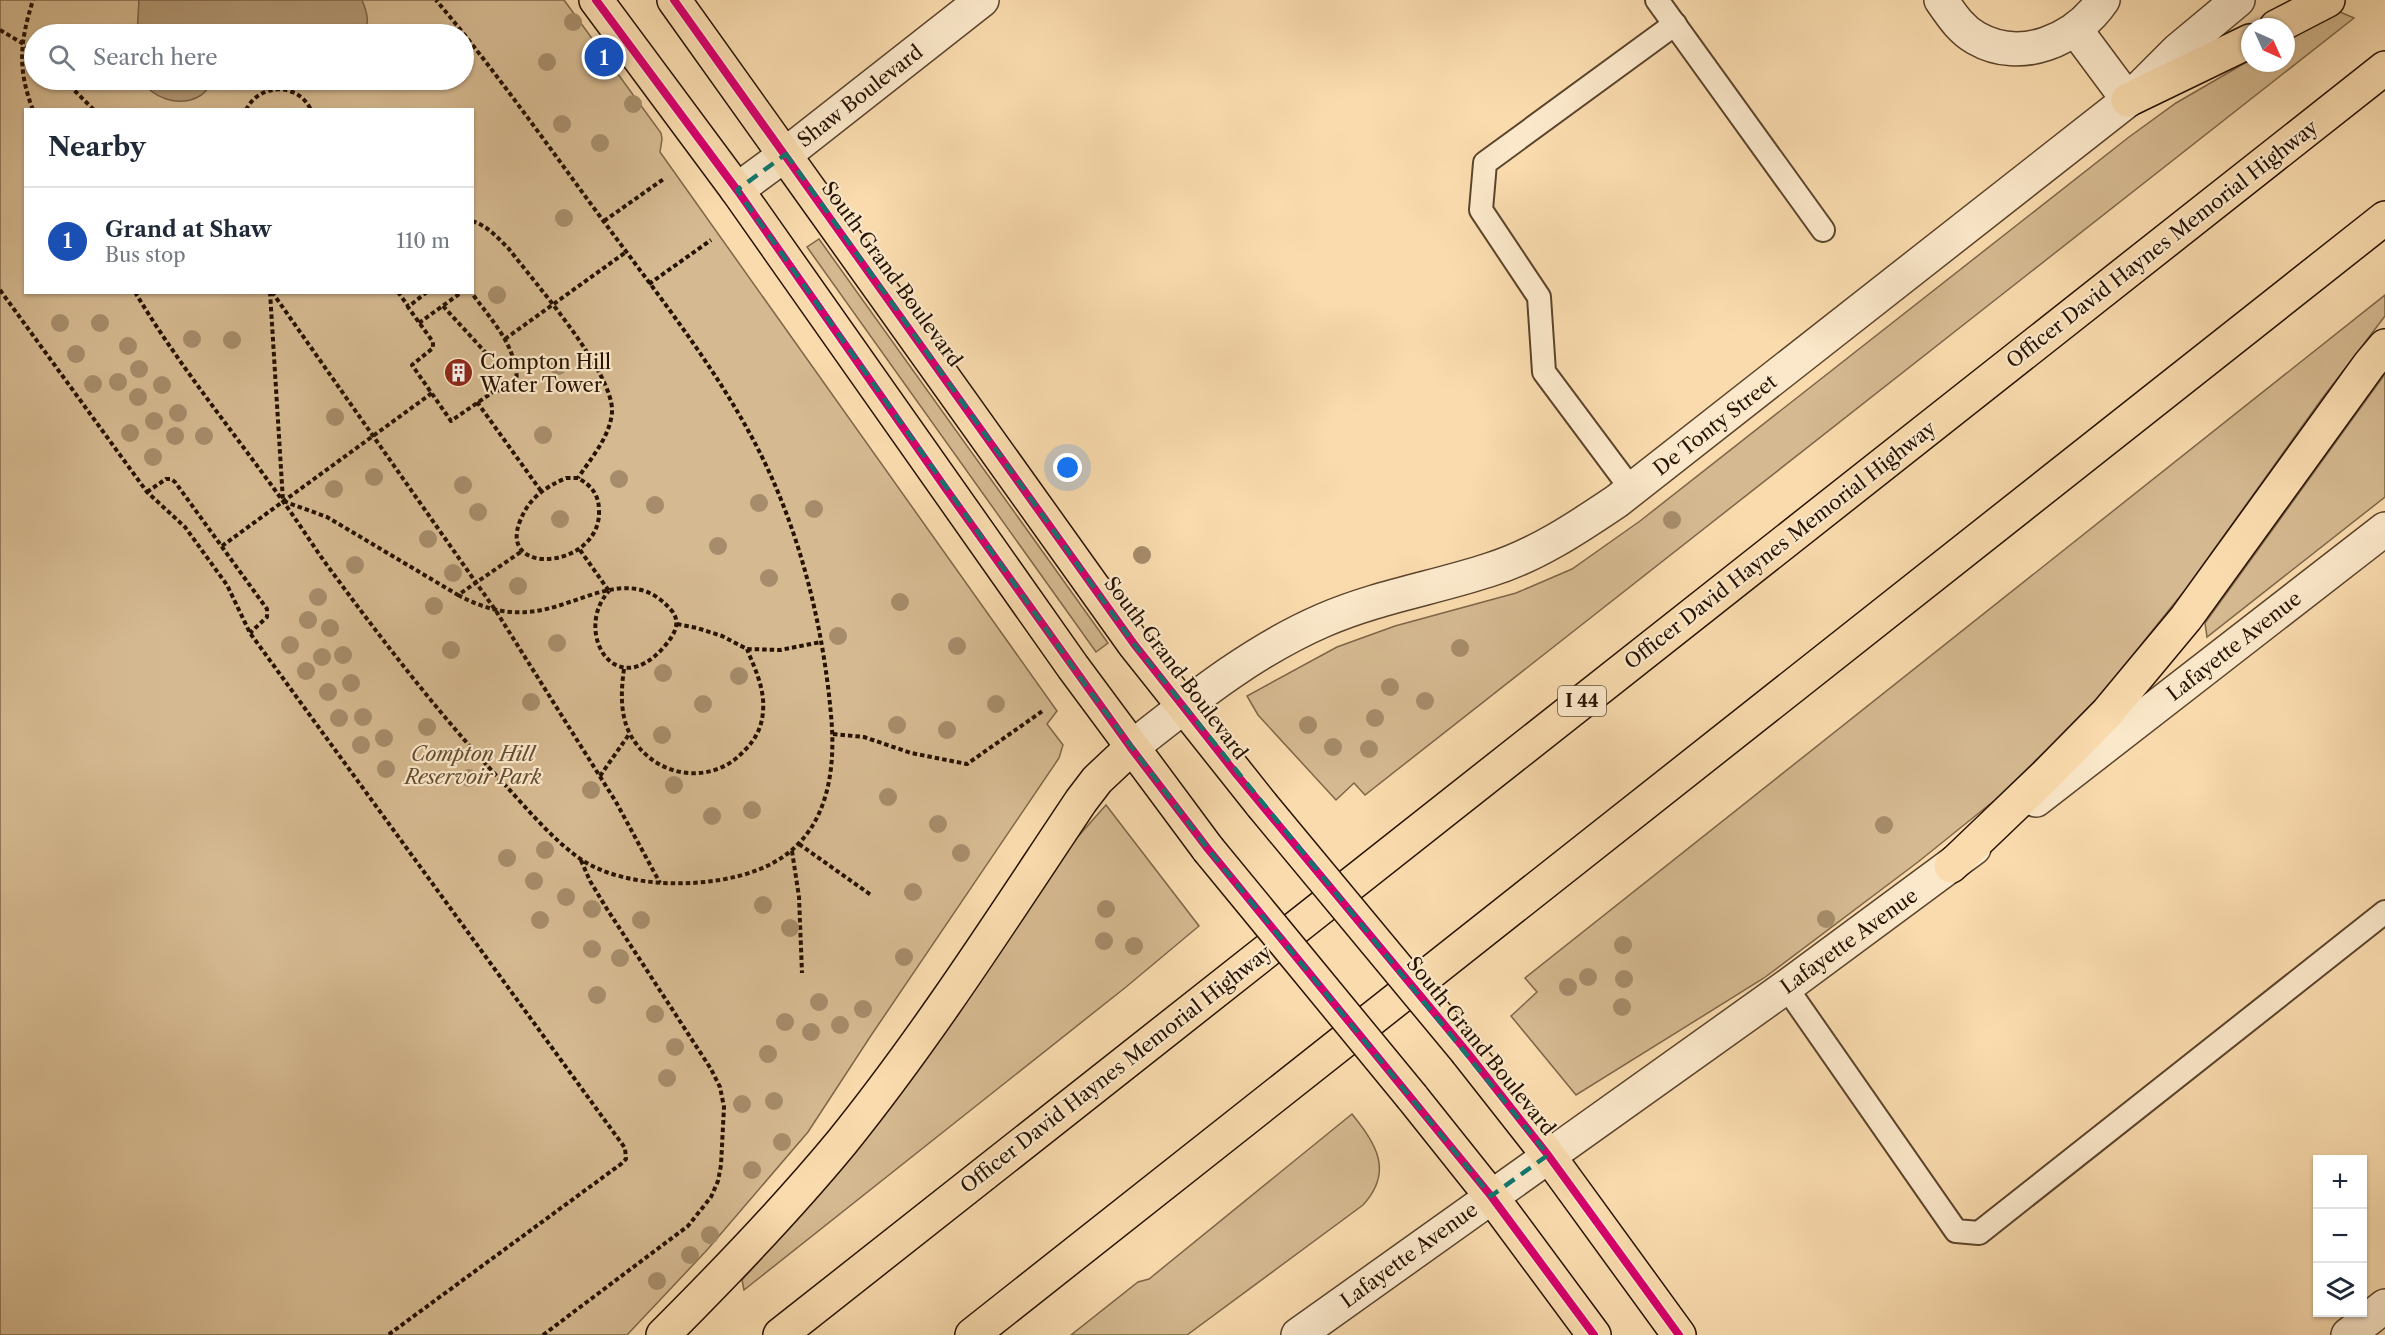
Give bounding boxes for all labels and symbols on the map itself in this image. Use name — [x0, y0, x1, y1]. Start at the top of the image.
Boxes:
north arrow — [2241, 18, 2295, 72]
pin: 1 — [584, 34, 624, 80]
street label: Shaw Boulevard — [793, 40, 927, 152]
street label: Officer David Haynes Memorial Highway — [2002, 114, 2323, 373]
street label: South Grand Boulevard — [817, 177, 967, 371]
place label: Compton Hill Water Tower — [479, 350, 611, 397]
building icon: Compton Hill Water Tower — [443, 357, 475, 389]
street label: De Tonty Street — [1649, 369, 1781, 481]
street label: Officer David Haynes Memorial Highway — [1620, 415, 1941, 674]
your location — [1053, 453, 1082, 482]
street label: South Grand Boulevard — [1099, 572, 1253, 764]
street label: Lafayette Avenue — [2162, 586, 2306, 706]
road number: I 44 — [1558, 686, 1606, 716]
park label: Compton Hill Reservoir Park — [403, 742, 542, 789]
street label: Lafayette Avenue — [1776, 883, 1922, 999]
street label: Officer David Haynes Memorial Highway — [956, 939, 1277, 1198]
street label: South Grand Boulevard — [1402, 952, 1560, 1140]
street label: Lafayette Avenue — [1336, 1197, 1482, 1313]

